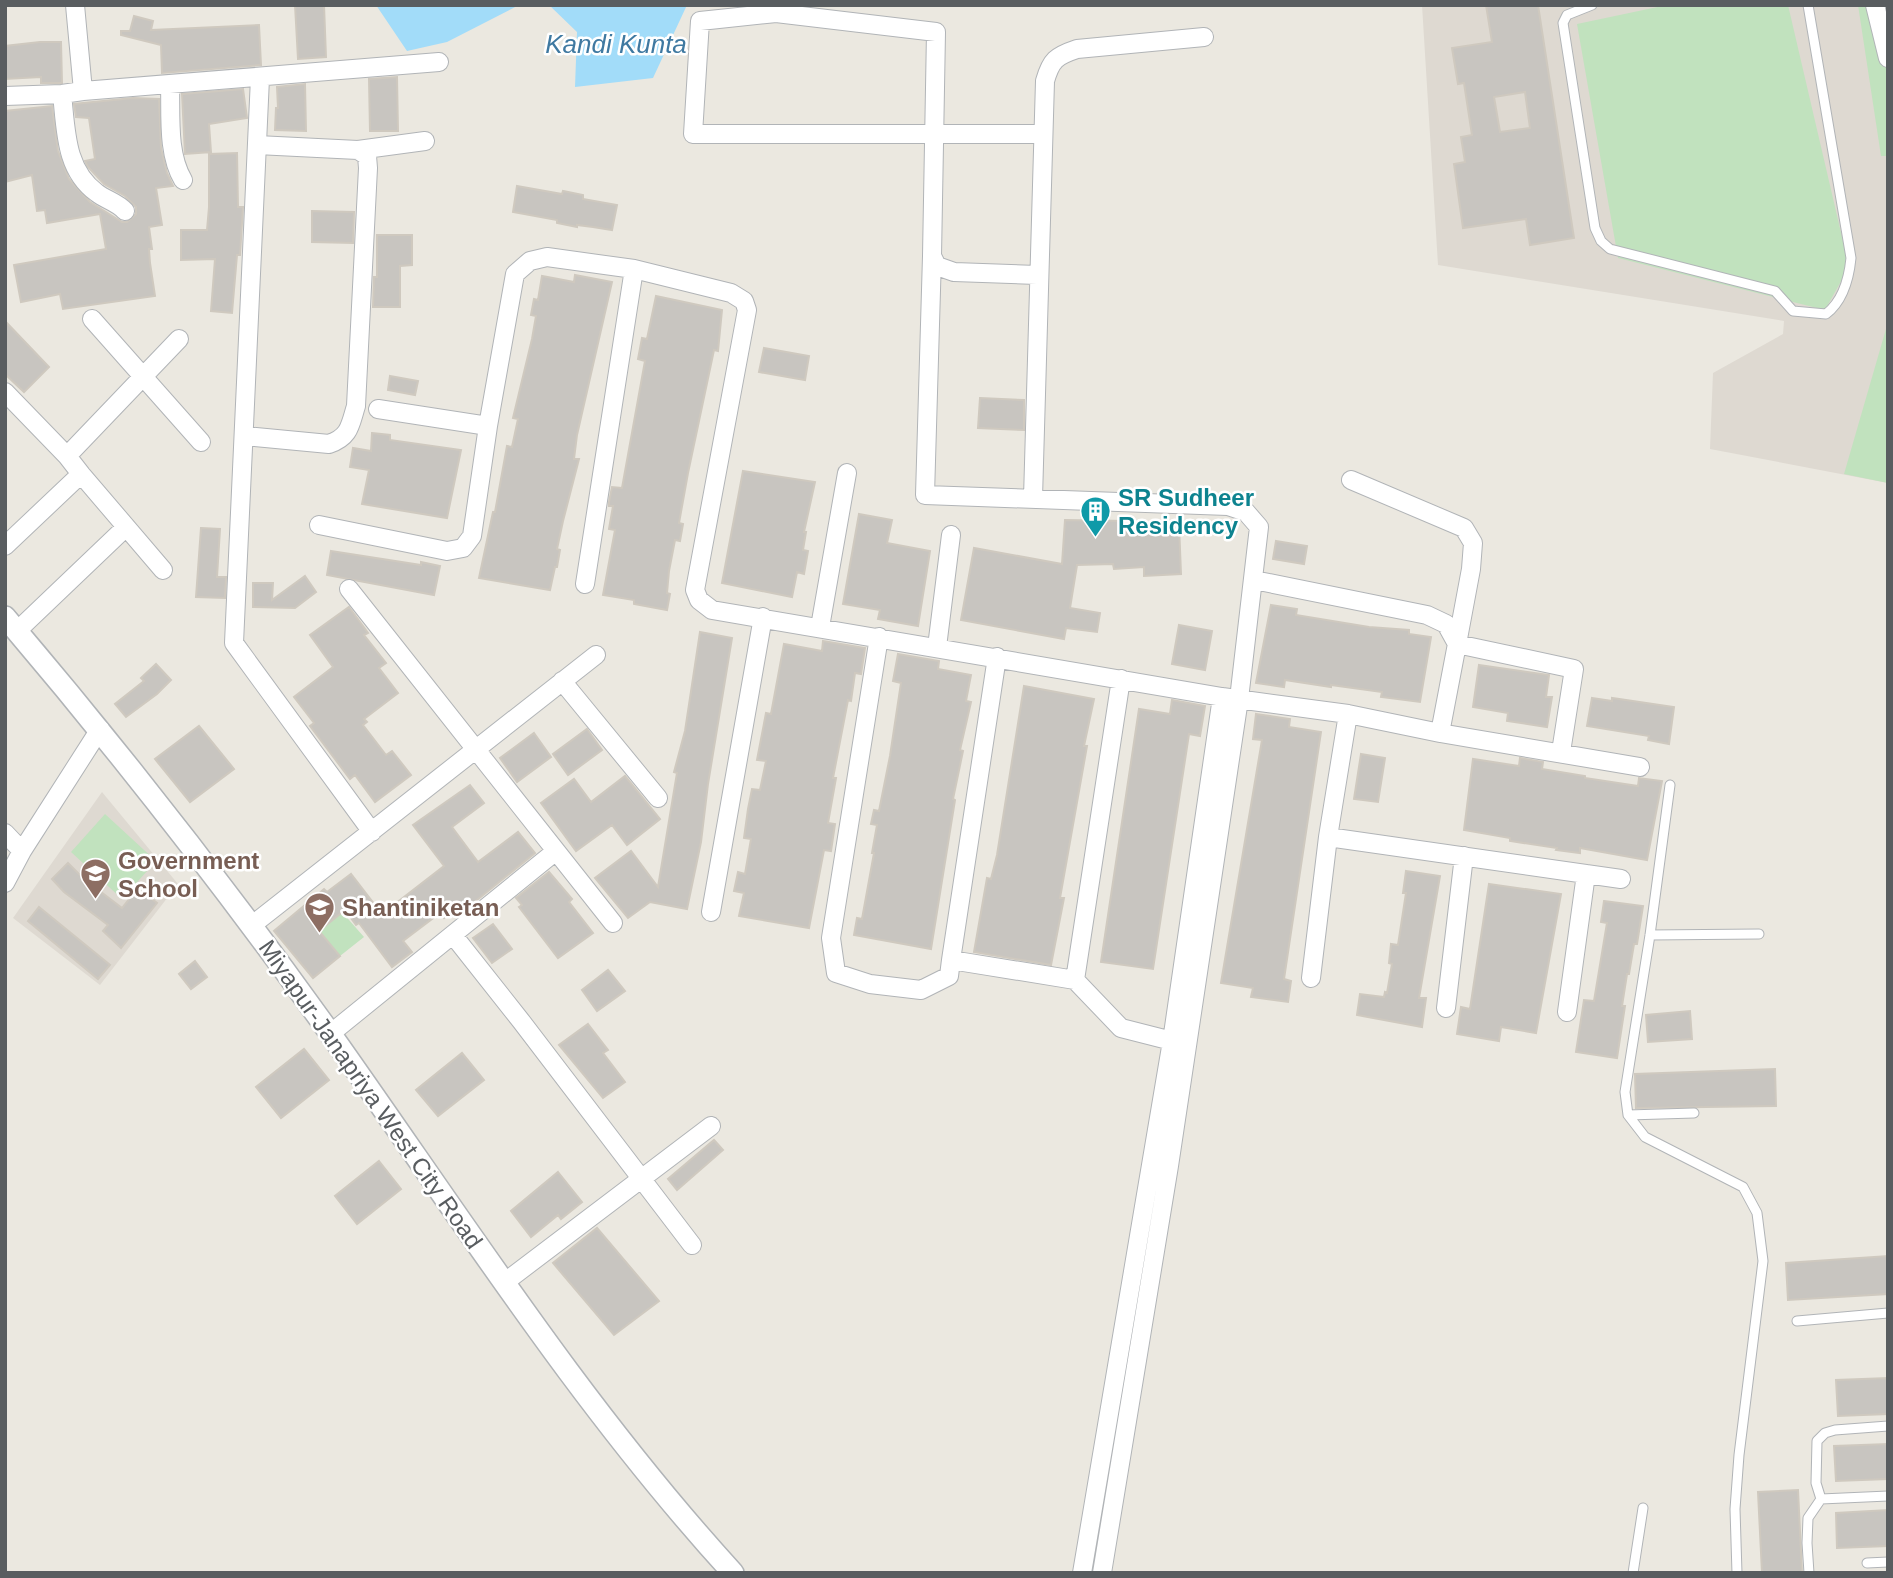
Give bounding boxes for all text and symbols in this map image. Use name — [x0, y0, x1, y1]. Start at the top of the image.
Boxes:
water label: Kandi Kunta — [545, 29, 687, 59]
place label: SR Sudheer Residency — [1118, 484, 1254, 539]
building icon: SR Sudheer Residency — [1078, 494, 1112, 538]
place label: Government School — [118, 847, 259, 902]
school or university icon: Government School — [78, 857, 112, 901]
school or university icon: Shantiniketan — [302, 890, 336, 934]
place label: Shantiniketan — [342, 894, 499, 921]
street label: Miyapur-Janapriya West City Road — [254, 935, 488, 1253]

